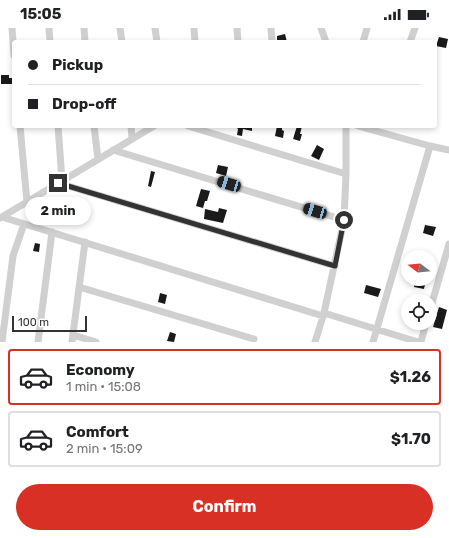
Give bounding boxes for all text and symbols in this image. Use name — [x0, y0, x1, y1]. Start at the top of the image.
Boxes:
text: 15:05 — [20, 5, 61, 23]
text: Pickup — [52, 56, 103, 74]
text: Drop-off — [52, 95, 116, 113]
route end — [49, 174, 67, 192]
car — [216, 175, 242, 193]
callout: 2 min — [25, 197, 91, 225]
car — [302, 202, 328, 220]
text: 2 min — [40, 203, 76, 218]
route start — [335, 211, 353, 229]
north arrow — [401, 250, 437, 286]
map controls — [401, 250, 437, 330]
button: locate — [401, 294, 437, 330]
scale bar — [12, 314, 87, 333]
text: 100 m — [18, 316, 49, 329]
icon: car — [18, 359, 54, 395]
text: Economy — [66, 361, 135, 379]
text: $1.26 — [390, 368, 431, 386]
text: 1 min · 15:08 — [66, 379, 141, 394]
icon: car — [18, 421, 54, 457]
text: Comfort — [66, 423, 129, 441]
text: $1.70 — [391, 430, 431, 448]
text: 2 min · 15:09 — [66, 441, 143, 456]
button: Confirm — [16, 484, 433, 530]

